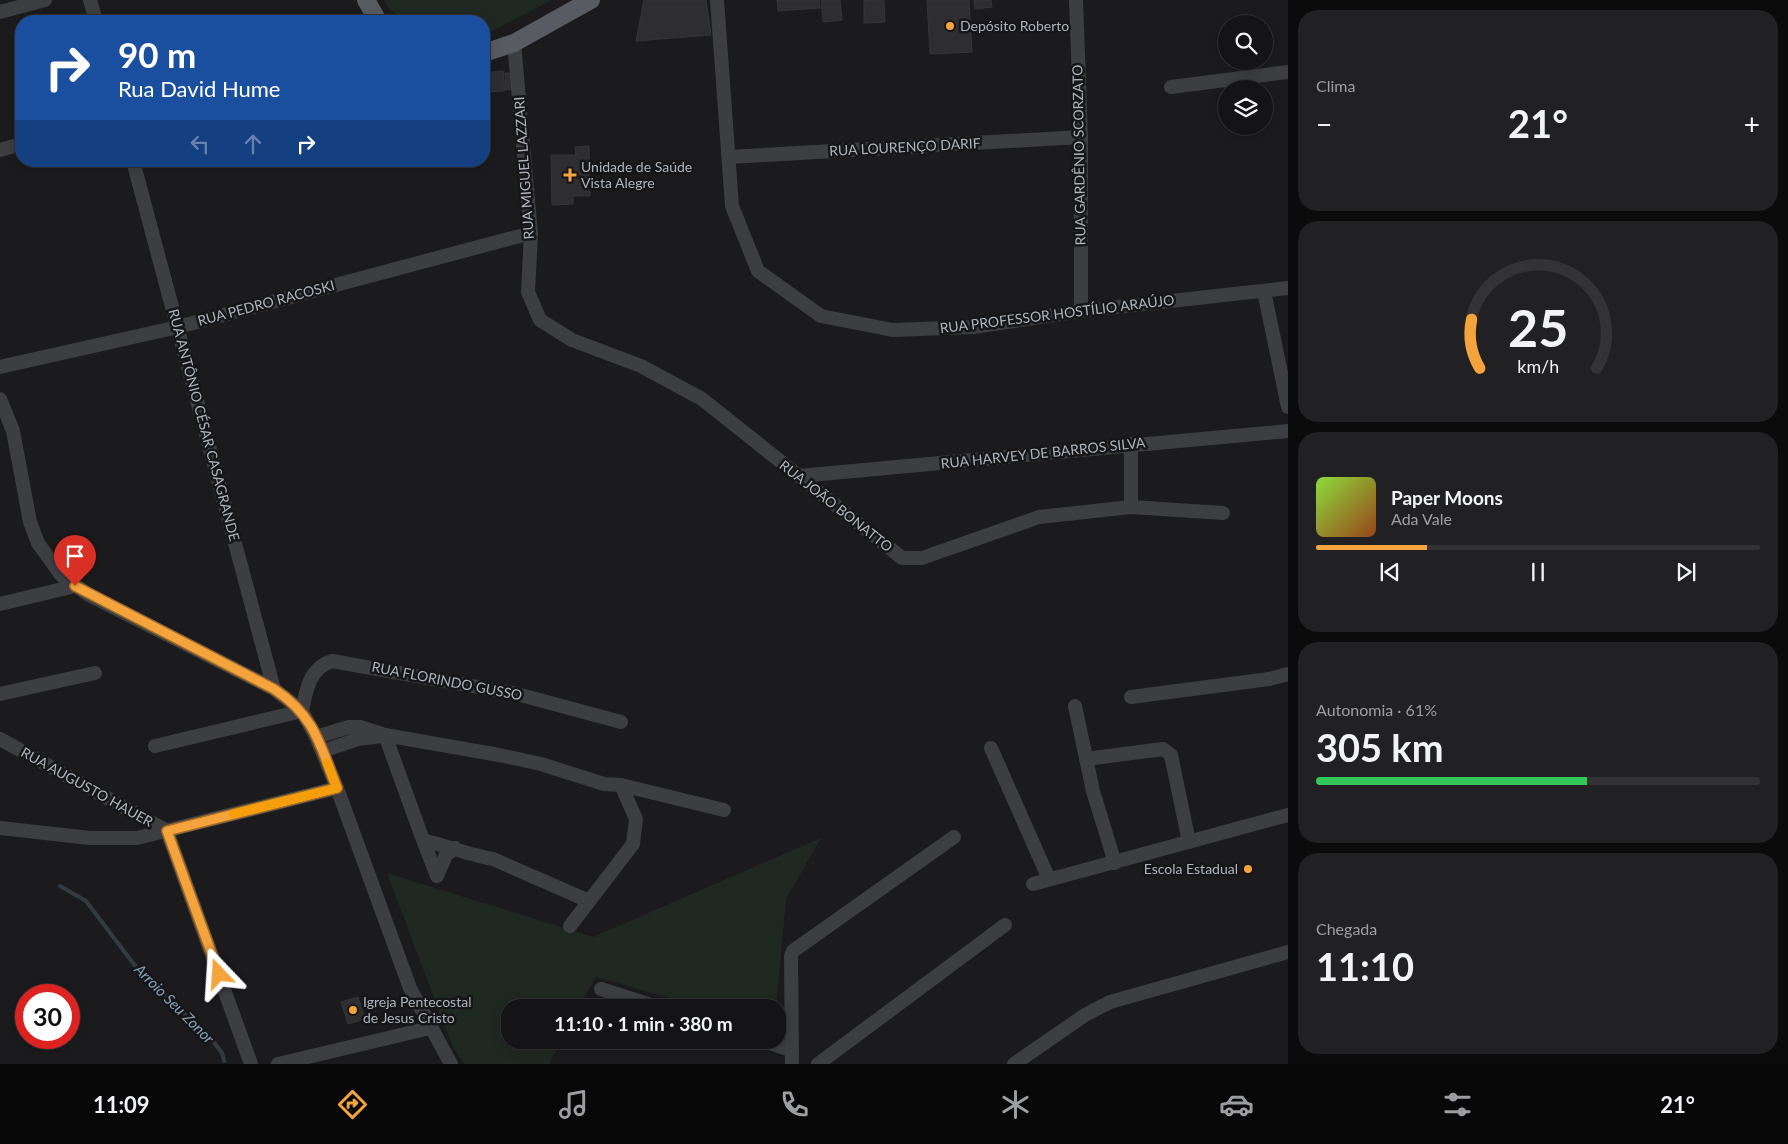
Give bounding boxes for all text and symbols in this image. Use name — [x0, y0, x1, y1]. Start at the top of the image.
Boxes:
map controls — [1218, 15, 1273, 135]
button: search — [1218, 15, 1273, 70]
place label: Depósito Roberto — [960, 17, 1069, 34]
marker: Depósito Roberto — [944, 20, 956, 32]
text: 90 m — [118, 33, 196, 75]
icon: right — [35, 35, 100, 100]
street label: RUA GARDÊNIO SCORZATO — [1068, 65, 1089, 245]
text: Rua David Hume — [118, 75, 280, 102]
text: Clima — [1316, 76, 1355, 95]
button: layers — [1218, 80, 1273, 135]
street label: RUA MIGUEL LAZZARI — [510, 96, 537, 240]
text: 21° — [1508, 100, 1568, 146]
text: − — [1316, 107, 1332, 141]
text: + — [1744, 107, 1760, 141]
icon: left — [186, 130, 214, 158]
icon: ahead — [239, 130, 267, 158]
icon: right — [292, 130, 320, 158]
street label: RUA LOURENÇO DARIF — [829, 134, 981, 159]
place label: Unidade de Saúde Vista Alegre — [581, 158, 692, 191]
marker: Unidade de Saúde Vista Alegre — [563, 168, 577, 182]
street label: RUA PEDRO RACOSKI — [196, 276, 336, 329]
street label: RUA PROFESSOR HOSTÍLIO ARAÚJO — [939, 291, 1175, 336]
text: 25 — [1508, 296, 1568, 358]
street label: RUA ANTÔNIO CÉSAR CASAGRANDE — [165, 307, 244, 543]
text: km/h — [1517, 355, 1559, 377]
street label: RUA HARVEY DE BARROS SILVA — [940, 433, 1147, 472]
street label: RUA JOÃO BONATTO — [776, 456, 896, 555]
text: Paper Moons — [1391, 486, 1503, 509]
text: Ada Vale — [1391, 509, 1452, 528]
pin — [54, 535, 96, 586]
icon: arrive — [61, 542, 89, 570]
icon: previous — [1376, 558, 1404, 586]
icon: pause — [1524, 558, 1552, 586]
icon: next — [1672, 558, 1700, 586]
street label: RUA FLORINDO GUSSO — [370, 658, 524, 703]
text: Autonomia · 61% — [1316, 700, 1437, 719]
text: 305 km — [1316, 724, 1444, 770]
street label: RUA AUGUSTO HAUER — [18, 743, 156, 830]
place label: Escola Estadual — [1144, 860, 1238, 877]
marker: Escola Estadual — [1242, 863, 1254, 875]
text: Chegada — [1316, 919, 1377, 938]
text: 11:10 — [1316, 943, 1414, 989]
position arrow — [192, 947, 244, 999]
water label: Arroio Seu Zonor — [131, 959, 219, 1047]
speed limit sign: 30 — [15, 984, 80, 1049]
place label: Igreja Pentecostal de Jesus Cristo — [363, 993, 471, 1026]
marker: Igreja Pentecostal de Jesus Cristo — [347, 1004, 359, 1016]
text: 11:10 · 1 min · 380 m — [554, 1012, 733, 1035]
icon: directions — [335, 1087, 370, 1122]
icon: music — [556, 1087, 591, 1122]
icon: phone — [777, 1087, 812, 1122]
icon: climate — [998, 1087, 1033, 1122]
icon: car — [1219, 1087, 1254, 1122]
icon: filters — [1440, 1087, 1475, 1122]
text: 11:09 — [93, 1091, 150, 1118]
text: 21° — [1660, 1091, 1695, 1118]

